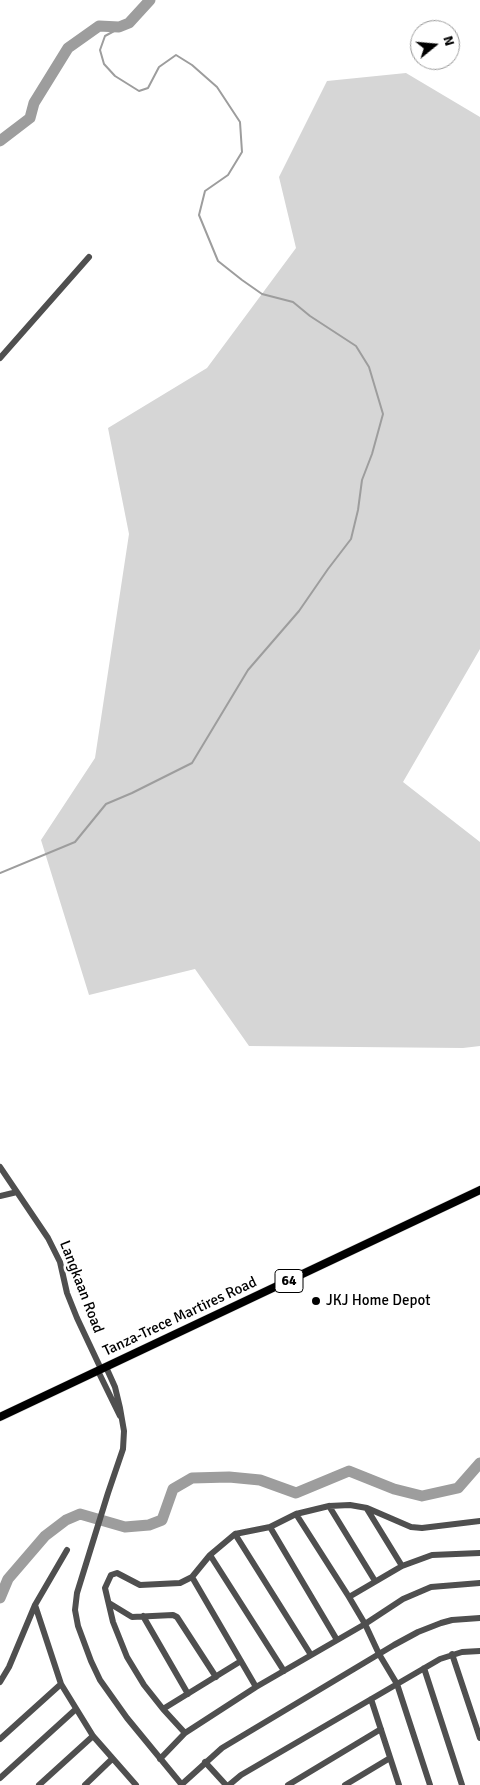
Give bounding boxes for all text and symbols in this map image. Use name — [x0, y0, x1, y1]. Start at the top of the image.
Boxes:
north arrow — [410, 20, 460, 70]
text: N — [439, 34, 458, 48]
street label: Langkaan Road — [55, 1238, 107, 1336]
road number: 64 — [275, 1270, 303, 1292]
street label: Tanza-Trece Martires Road — [100, 1273, 260, 1361]
place label: JKJ Home Depot — [326, 1292, 430, 1310]
marker: JKJ Home Depot — [310, 1295, 322, 1307]

